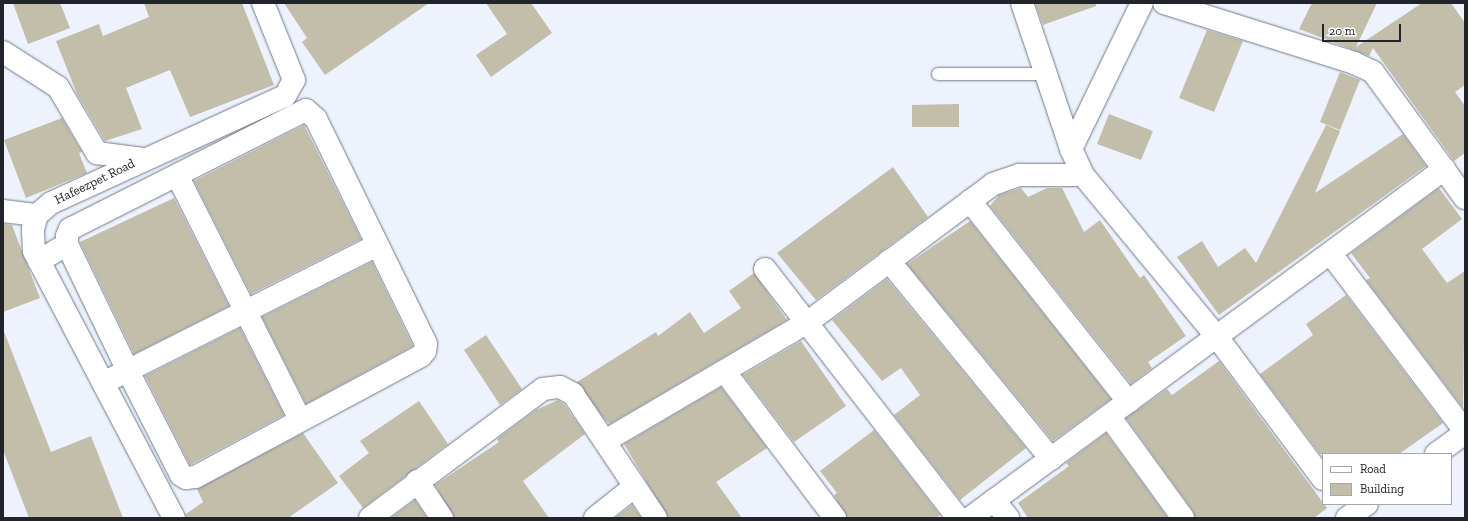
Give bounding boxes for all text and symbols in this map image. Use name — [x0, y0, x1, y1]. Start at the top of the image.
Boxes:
scale bar — [1324, 16, 1403, 42]
text: 20 m — [1329, 24, 1355, 38]
street label: Hafeezpet Road — [52, 156, 138, 208]
legend — [1322, 453, 1452, 505]
text: Road — [1360, 462, 1386, 476]
text: Building — [1360, 482, 1404, 496]

